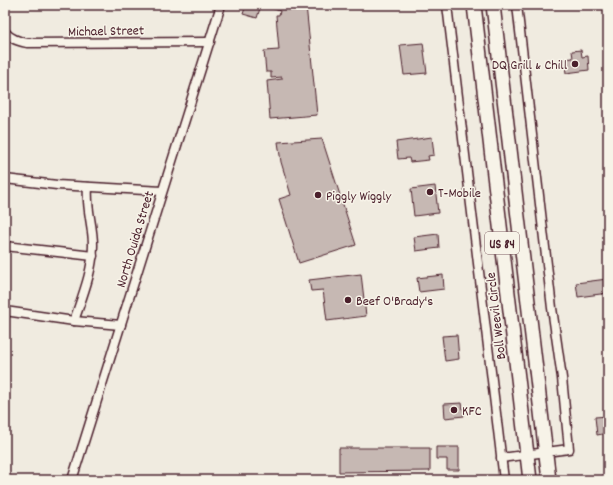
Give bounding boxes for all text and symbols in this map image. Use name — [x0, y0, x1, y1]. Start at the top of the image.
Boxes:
street label: Michael Street — [68, 21, 144, 43]
place label: DQ Grill & Chill — [492, 56, 568, 76]
marker: DQ Grill & Chill — [570, 59, 580, 69]
place label: T-Mobile — [438, 184, 481, 204]
place label: Piggly Wiggly — [326, 187, 392, 207]
marker: T-Mobile — [425, 187, 435, 197]
street label: North Ouida Street — [112, 189, 160, 290]
marker: Piggly Wiggly — [313, 190, 323, 200]
road number: US 84 — [485, 232, 519, 254]
street label: Boll Weevil Circle — [482, 271, 512, 361]
place label: Beef O'Brady's — [356, 292, 433, 312]
marker: Beef O'Brady's — [343, 295, 353, 305]
place label: KFC — [462, 402, 482, 422]
marker: KFC — [449, 405, 459, 415]

